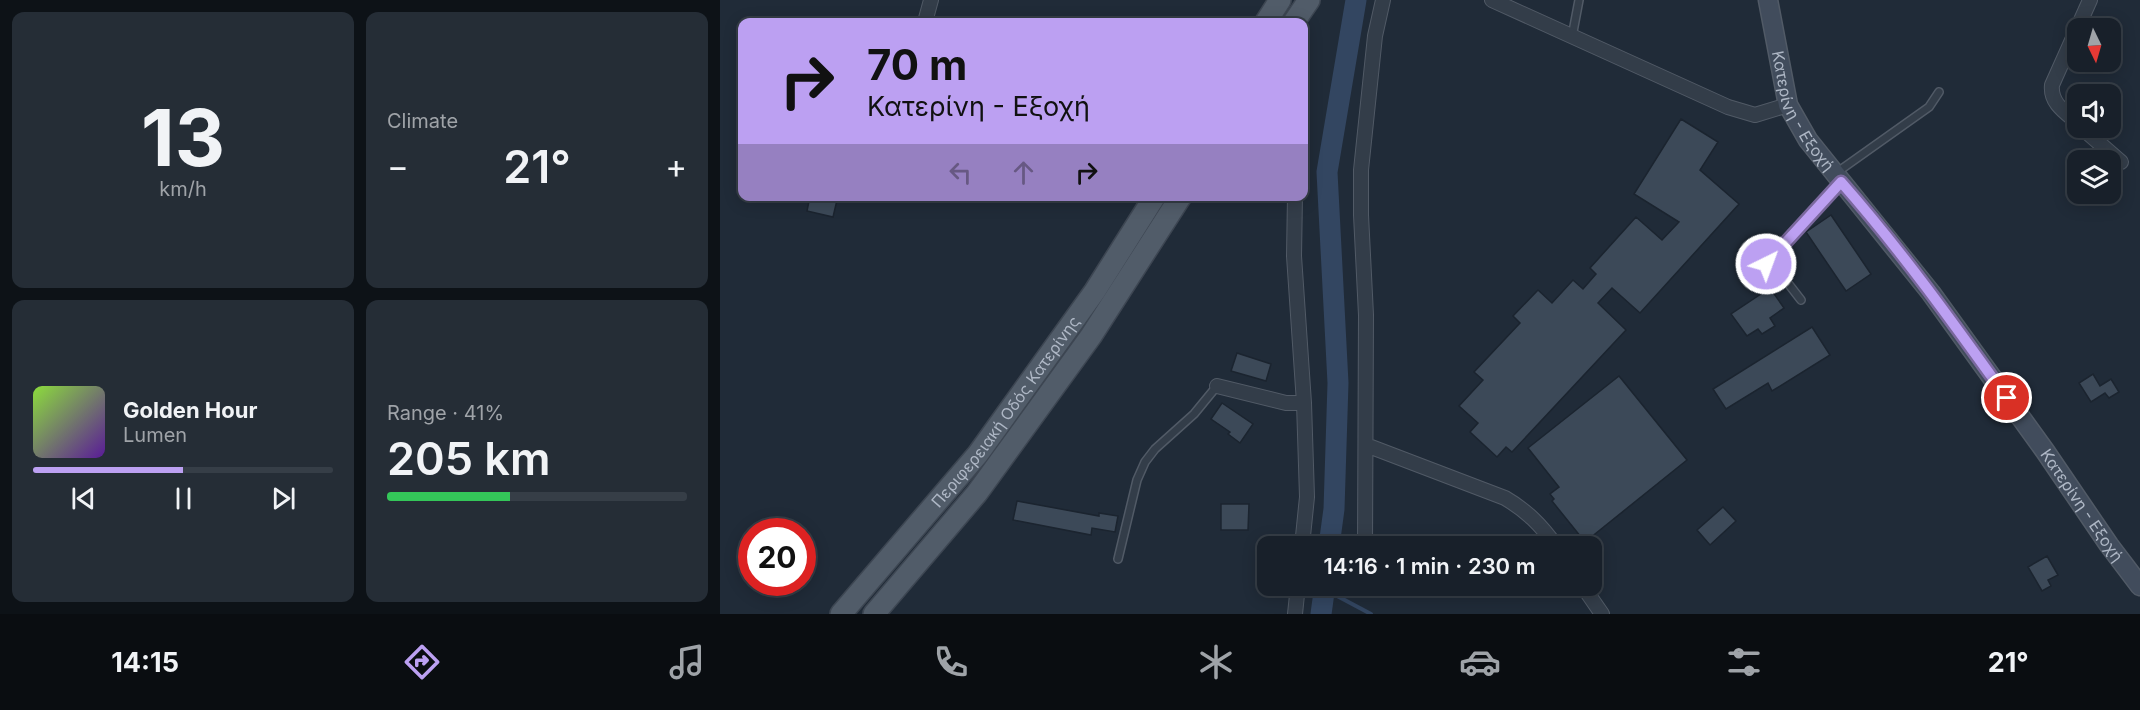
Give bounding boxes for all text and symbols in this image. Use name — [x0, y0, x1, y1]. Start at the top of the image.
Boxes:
north arrow — [2067, 18, 2121, 72]
map controls — [2067, 18, 2121, 204]
text: 70 m — [867, 39, 967, 90]
icon: right — [768, 42, 846, 120]
street label: Κατερίνη - Εξοχή — [1768, 49, 1839, 175]
button: sound — [2067, 84, 2121, 138]
text: 13 — [141, 90, 225, 185]
text: Κατερίνη - Εξοχή — [867, 90, 1090, 123]
text: Climate — [387, 109, 458, 133]
text: 21° — [503, 139, 571, 194]
text: − — [387, 146, 409, 186]
text: + — [665, 146, 687, 186]
button: layers — [2067, 150, 2121, 204]
icon: left — [944, 156, 977, 189]
icon: ahead — [1007, 156, 1040, 189]
icon: right — [1070, 156, 1103, 189]
text: km/h — [159, 177, 207, 201]
position arrow — [1734, 232, 1798, 296]
street label: Περιφερειακή Οδός Κατερίνης — [927, 312, 1084, 511]
pin — [1981, 372, 2032, 423]
icon: arrive — [1990, 381, 2023, 414]
text: Golden Hour — [123, 397, 257, 423]
text: Range · 41% — [387, 401, 504, 425]
text: Lumen — [123, 423, 187, 447]
text: 205 km — [387, 431, 551, 486]
street label: Κατερίνη - Εξοχή — [2036, 445, 2128, 565]
icon: previous — [67, 482, 100, 515]
icon: pause — [167, 482, 200, 515]
icon: next — [267, 482, 300, 515]
speed limit sign: 20 — [738, 518, 816, 596]
text: 14:16 · 1 min · 230 m — [1324, 553, 1536, 579]
icon: directions — [401, 641, 443, 683]
icon: music — [666, 641, 708, 683]
icon: phone — [930, 641, 972, 683]
icon: climate — [1195, 641, 1237, 683]
icon: car — [1459, 641, 1501, 683]
icon: filters — [1723, 641, 1765, 683]
text: 14:15 — [111, 646, 179, 679]
text: 21° — [1988, 646, 2029, 679]

